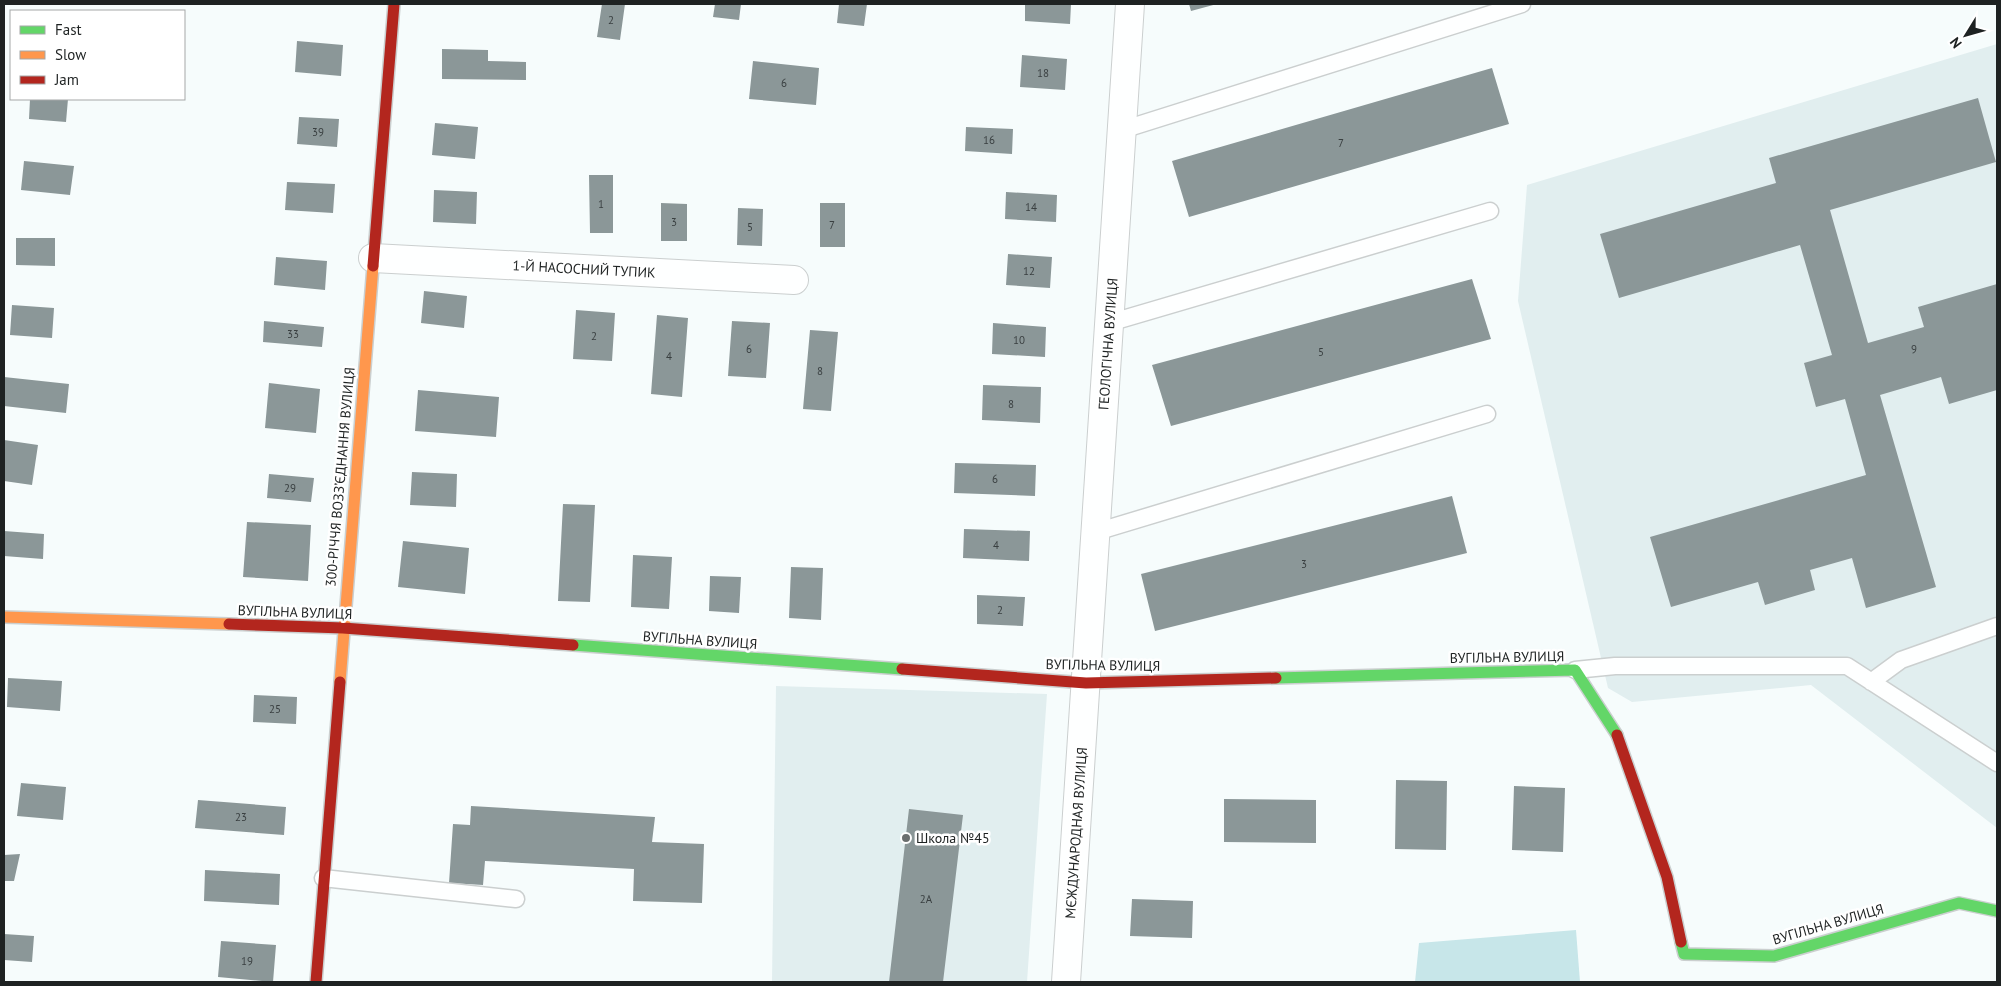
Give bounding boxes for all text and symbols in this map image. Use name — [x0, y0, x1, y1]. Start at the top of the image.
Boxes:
legend — [10, 10, 185, 100]
north arrow — [1941, 10, 1991, 60]
house number: 2 — [608, 13, 614, 27]
text: Fast — [55, 20, 82, 39]
text: N — [1946, 34, 1966, 52]
text: Slow — [55, 45, 86, 64]
house number: 18 — [1037, 66, 1049, 80]
text: Jam — [54, 70, 79, 89]
house number: 6 — [781, 76, 787, 90]
house number: 39 — [312, 125, 324, 139]
house number: 16 — [983, 133, 995, 147]
house number: 7 — [1338, 136, 1344, 150]
house number: 1 — [598, 197, 604, 211]
house number: 14 — [1025, 200, 1037, 214]
house number: 3 — [671, 215, 677, 229]
house number: 7 — [829, 218, 835, 232]
house number: 5 — [747, 220, 753, 234]
street label: 1-Й НАСОСНИЙ ТУПИК — [512, 256, 656, 282]
house number: 12 — [1023, 264, 1035, 278]
street label: ГЕОЛОГІЧНА ВУЛИЦЯ — [1094, 277, 1122, 411]
house number: 33 — [287, 327, 299, 341]
house number: 2 — [591, 329, 597, 343]
house number: 10 — [1013, 333, 1025, 347]
house number: 6 — [746, 342, 752, 356]
house number: 9 — [1911, 342, 1917, 356]
house number: 5 — [1318, 345, 1324, 359]
house number: 4 — [666, 349, 672, 363]
house number: 8 — [817, 364, 823, 378]
street label: 300-РІЧЧЯ ВОЗЗ’ЄДНАННЯ ВУЛИЦЯ — [321, 366, 359, 588]
house number: 8 — [1008, 397, 1014, 411]
house number: 6 — [992, 472, 998, 486]
house number: 29 — [284, 481, 296, 495]
house number: 4 — [993, 538, 999, 552]
house number: 3 — [1301, 557, 1307, 571]
street label: ВУГІЛЬНА ВУЛИЦЯ — [237, 601, 353, 623]
house number: 2 — [997, 603, 1003, 617]
street label: ВУГІЛЬНА ВУЛИЦЯ — [642, 627, 758, 653]
street label: ВУГІЛЬНА ВУЛИЦЯ — [1449, 647, 1565, 667]
street label: ВУГІЛЬНА ВУЛИЦЯ — [1045, 655, 1161, 675]
house number: 25 — [269, 702, 281, 716]
street label: МЄЖДУНАРОДНАЯ ВУЛИЦЯ — [1061, 747, 1091, 919]
house number: 23 — [235, 810, 247, 824]
place label: Школа №45 — [916, 829, 990, 847]
marker: Школа №45 — [900, 832, 912, 844]
house number: 2А — [920, 892, 933, 906]
street label: ВУГІЛЬНА ВУЛИЦЯ — [1770, 900, 1886, 948]
house number: 19 — [241, 954, 253, 968]

